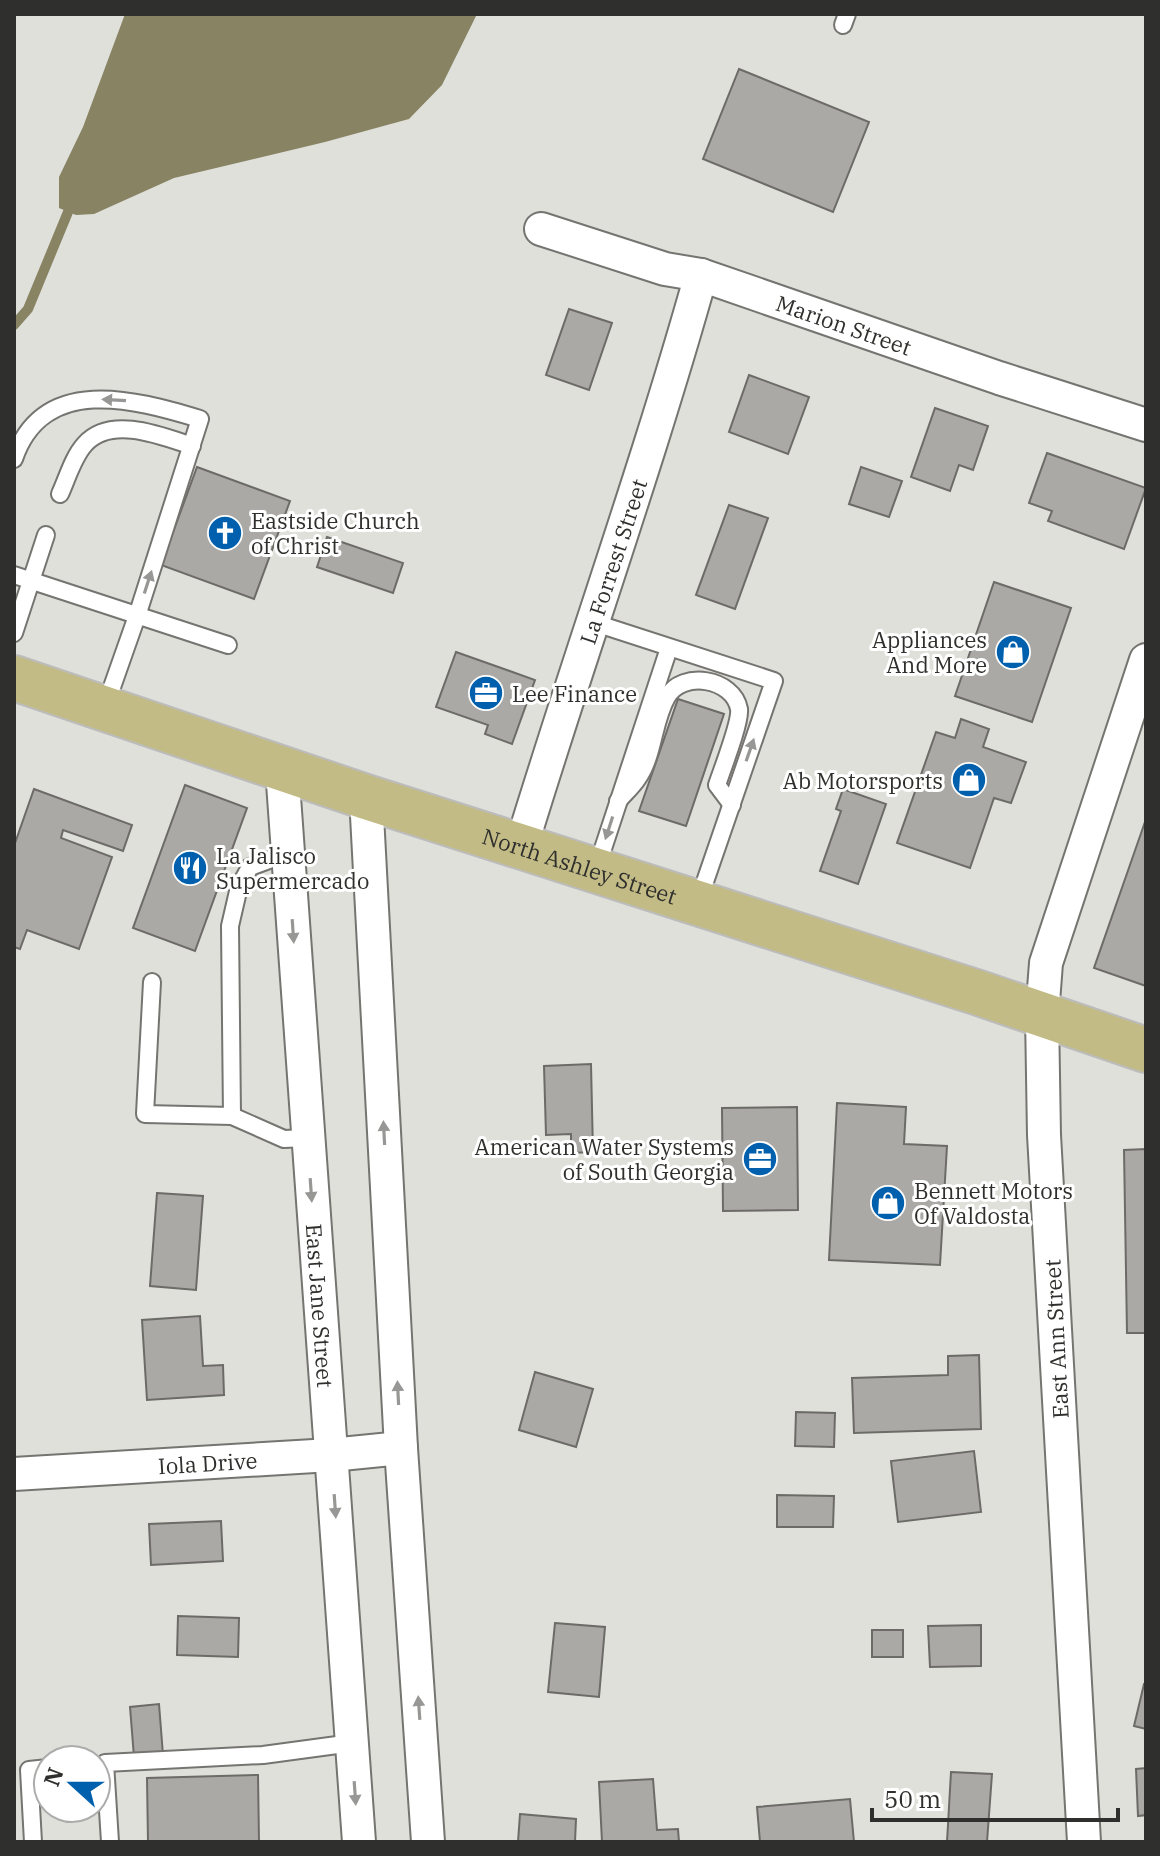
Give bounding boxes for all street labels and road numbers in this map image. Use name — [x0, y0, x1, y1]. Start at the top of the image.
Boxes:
street label: Marion Street — [772, 288, 916, 361]
street label: La Forrest Street — [572, 475, 653, 648]
street label: North Ashley Street — [479, 821, 681, 910]
street label: East Jane Street — [300, 1223, 341, 1389]
street label: East Ann Street — [1037, 1258, 1075, 1419]
street label: Iola Drive — [157, 1445, 258, 1480]

